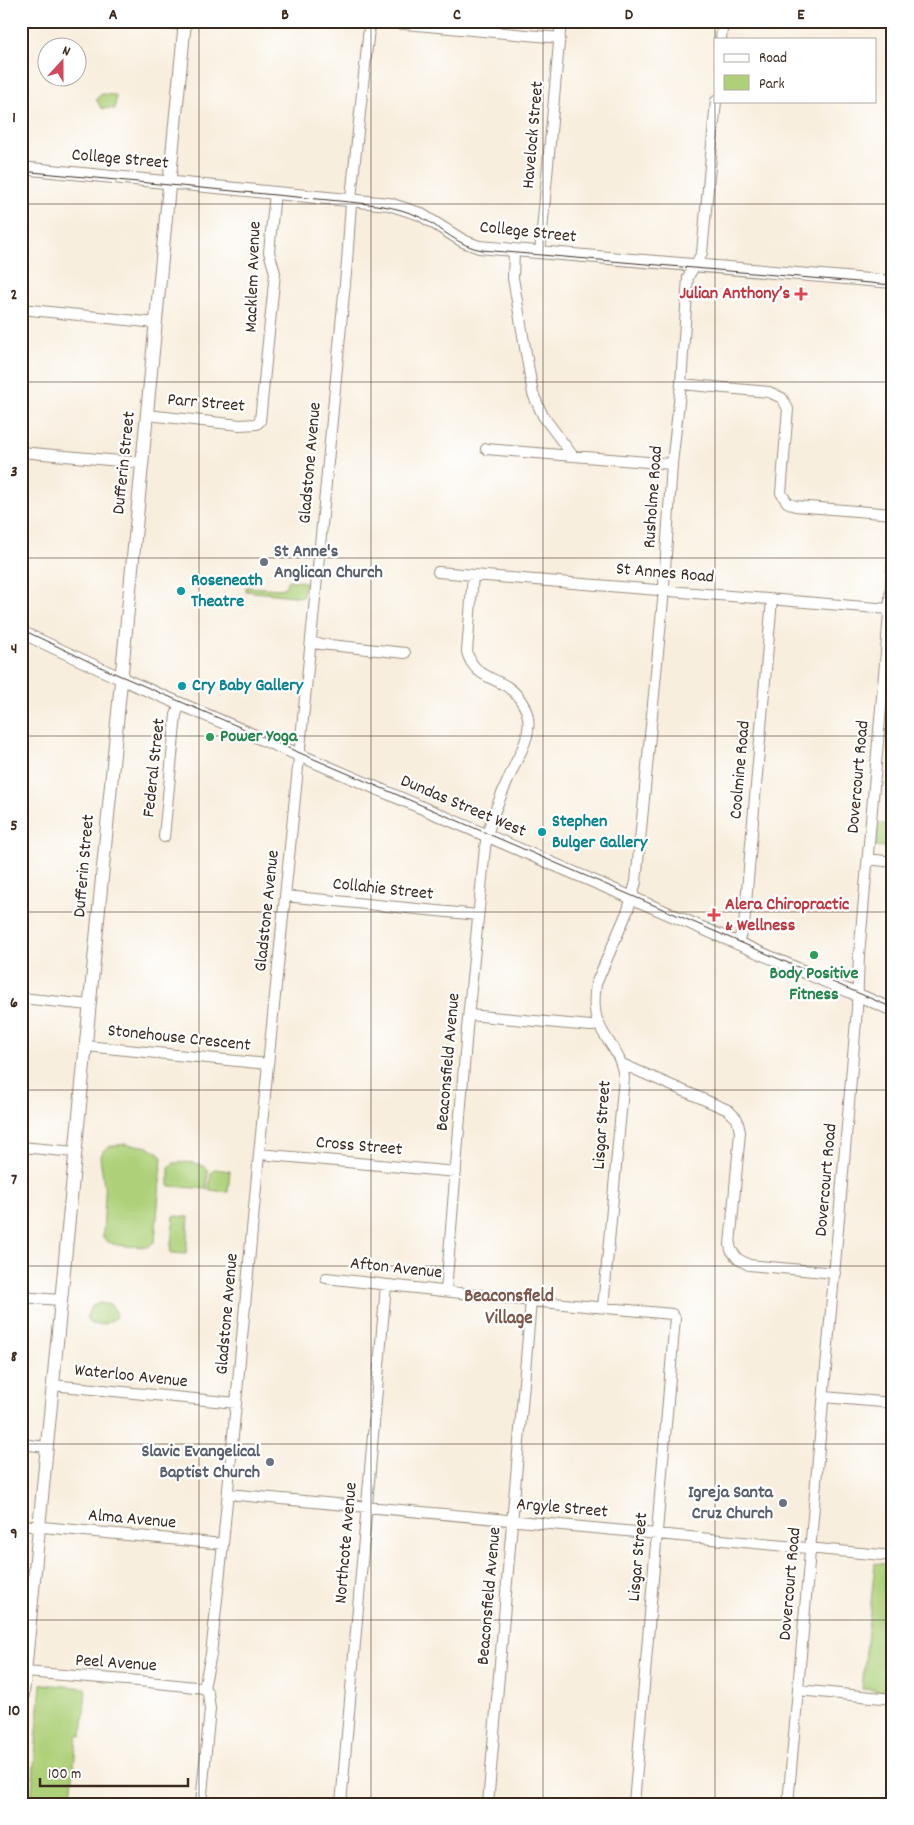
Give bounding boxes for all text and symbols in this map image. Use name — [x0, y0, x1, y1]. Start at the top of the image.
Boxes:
text: A — [109, 4, 118, 27]
text: B — [281, 4, 289, 27]
text: C — [453, 4, 461, 27]
text: D — [625, 4, 634, 27]
text: E — [797, 4, 805, 27]
north arrow — [38, 38, 88, 88]
legend — [714, 38, 876, 102]
text: N — [59, 41, 73, 62]
text: Road — [759, 48, 787, 70]
text: Park — [759, 74, 785, 96]
street label: Havelock Street — [517, 80, 551, 190]
text: 1 — [12, 107, 16, 130]
street label: College Street — [71, 143, 170, 177]
street label: College Street — [478, 215, 578, 251]
street label: Macklem Avenue — [240, 221, 268, 333]
place label: Julian Anthony’s — [679, 282, 790, 307]
text: 2 — [11, 284, 18, 307]
marker: Julian Anthony’s — [794, 287, 808, 301]
street label: Parr Street — [166, 388, 246, 420]
street label: Gladstone Avenue — [293, 401, 329, 525]
street label: Dufferin Street — [107, 410, 143, 516]
street label: Rusholme Road — [638, 445, 670, 549]
text: 3 — [10, 461, 18, 484]
place label: St Anne's Anglican Church — [274, 540, 383, 586]
marker: St Anne's Anglican Church — [258, 556, 270, 568]
street label: St Annes Road — [615, 557, 715, 591]
place label: Roseneath Theatre — [191, 569, 263, 615]
marker: Roseneath Theatre — [175, 585, 187, 597]
text: 4 — [11, 638, 17, 661]
place label: Cry Baby Gallery — [192, 674, 304, 699]
marker: Cry Baby Gallery — [176, 680, 188, 692]
street label: Federal Street — [137, 717, 173, 819]
street label: Dovercourt Road — [842, 719, 876, 835]
street label: Coolmine Road — [724, 720, 758, 820]
place label: Power Yoga — [220, 725, 298, 750]
marker: Power Yoga — [204, 731, 216, 743]
street label: Dundas Street West — [396, 769, 530, 845]
place label: Stephen Bulger Gallery — [552, 810, 648, 856]
street label: Dufferin Street — [68, 813, 102, 919]
text: 5 — [10, 815, 18, 838]
marker: Stephen Bulger Gallery — [536, 826, 548, 838]
street label: Gladstone Avenue — [249, 849, 287, 973]
street label: Collahie Street — [331, 872, 435, 908]
place label: Alera Chiropractic & Wellness — [725, 893, 849, 939]
marker: Alera Chiropractic & Wellness — [707, 908, 721, 922]
marker: Body Positive Fitness — [808, 949, 820, 961]
place label: Body Positive Fitness — [770, 962, 858, 1008]
text: 6 — [10, 992, 18, 1015]
street label: Beaconsfield Avenue — [431, 992, 467, 1132]
street label: Stonehouse Crescent — [106, 1019, 252, 1059]
street label: Lisgar Street — [587, 1079, 619, 1170]
street label: Dovercourt Road — [810, 1122, 844, 1238]
street label: Cross Street — [315, 1131, 404, 1163]
text: 7 — [11, 1169, 17, 1192]
street label: Gladstone Avenue — [210, 1252, 246, 1376]
street label: Afton Avenue — [349, 1252, 443, 1286]
district label: Beaconsfield Village — [464, 1284, 554, 1333]
text: 8 — [11, 1346, 18, 1369]
street label: Waterloo Avenue — [73, 1359, 189, 1395]
place label: Slavic Evangelical Baptist Church — [141, 1440, 261, 1486]
marker: Slavic Evangelical Baptist Church — [264, 1456, 276, 1468]
street label: Northcote Avenue — [329, 1481, 365, 1605]
place label: Igreja Santa Cruz Church — [688, 1481, 774, 1527]
street label: Argyle Street — [515, 1493, 609, 1525]
marker: Igreja Santa Cruz Church — [777, 1497, 789, 1509]
street label: Alma Avenue — [87, 1504, 177, 1536]
street label: Lisgar Street — [623, 1511, 655, 1602]
text: 9 — [10, 1523, 18, 1546]
street label: Beaconsfield Avenue — [472, 1526, 508, 1666]
street label: Dovercourt Road — [774, 1526, 808, 1642]
street label: Peel Avenue — [74, 1649, 158, 1679]
text: 10 — [8, 1700, 20, 1723]
scale bar — [40, 1755, 188, 1787]
text: 100 m — [48, 1764, 81, 1786]

